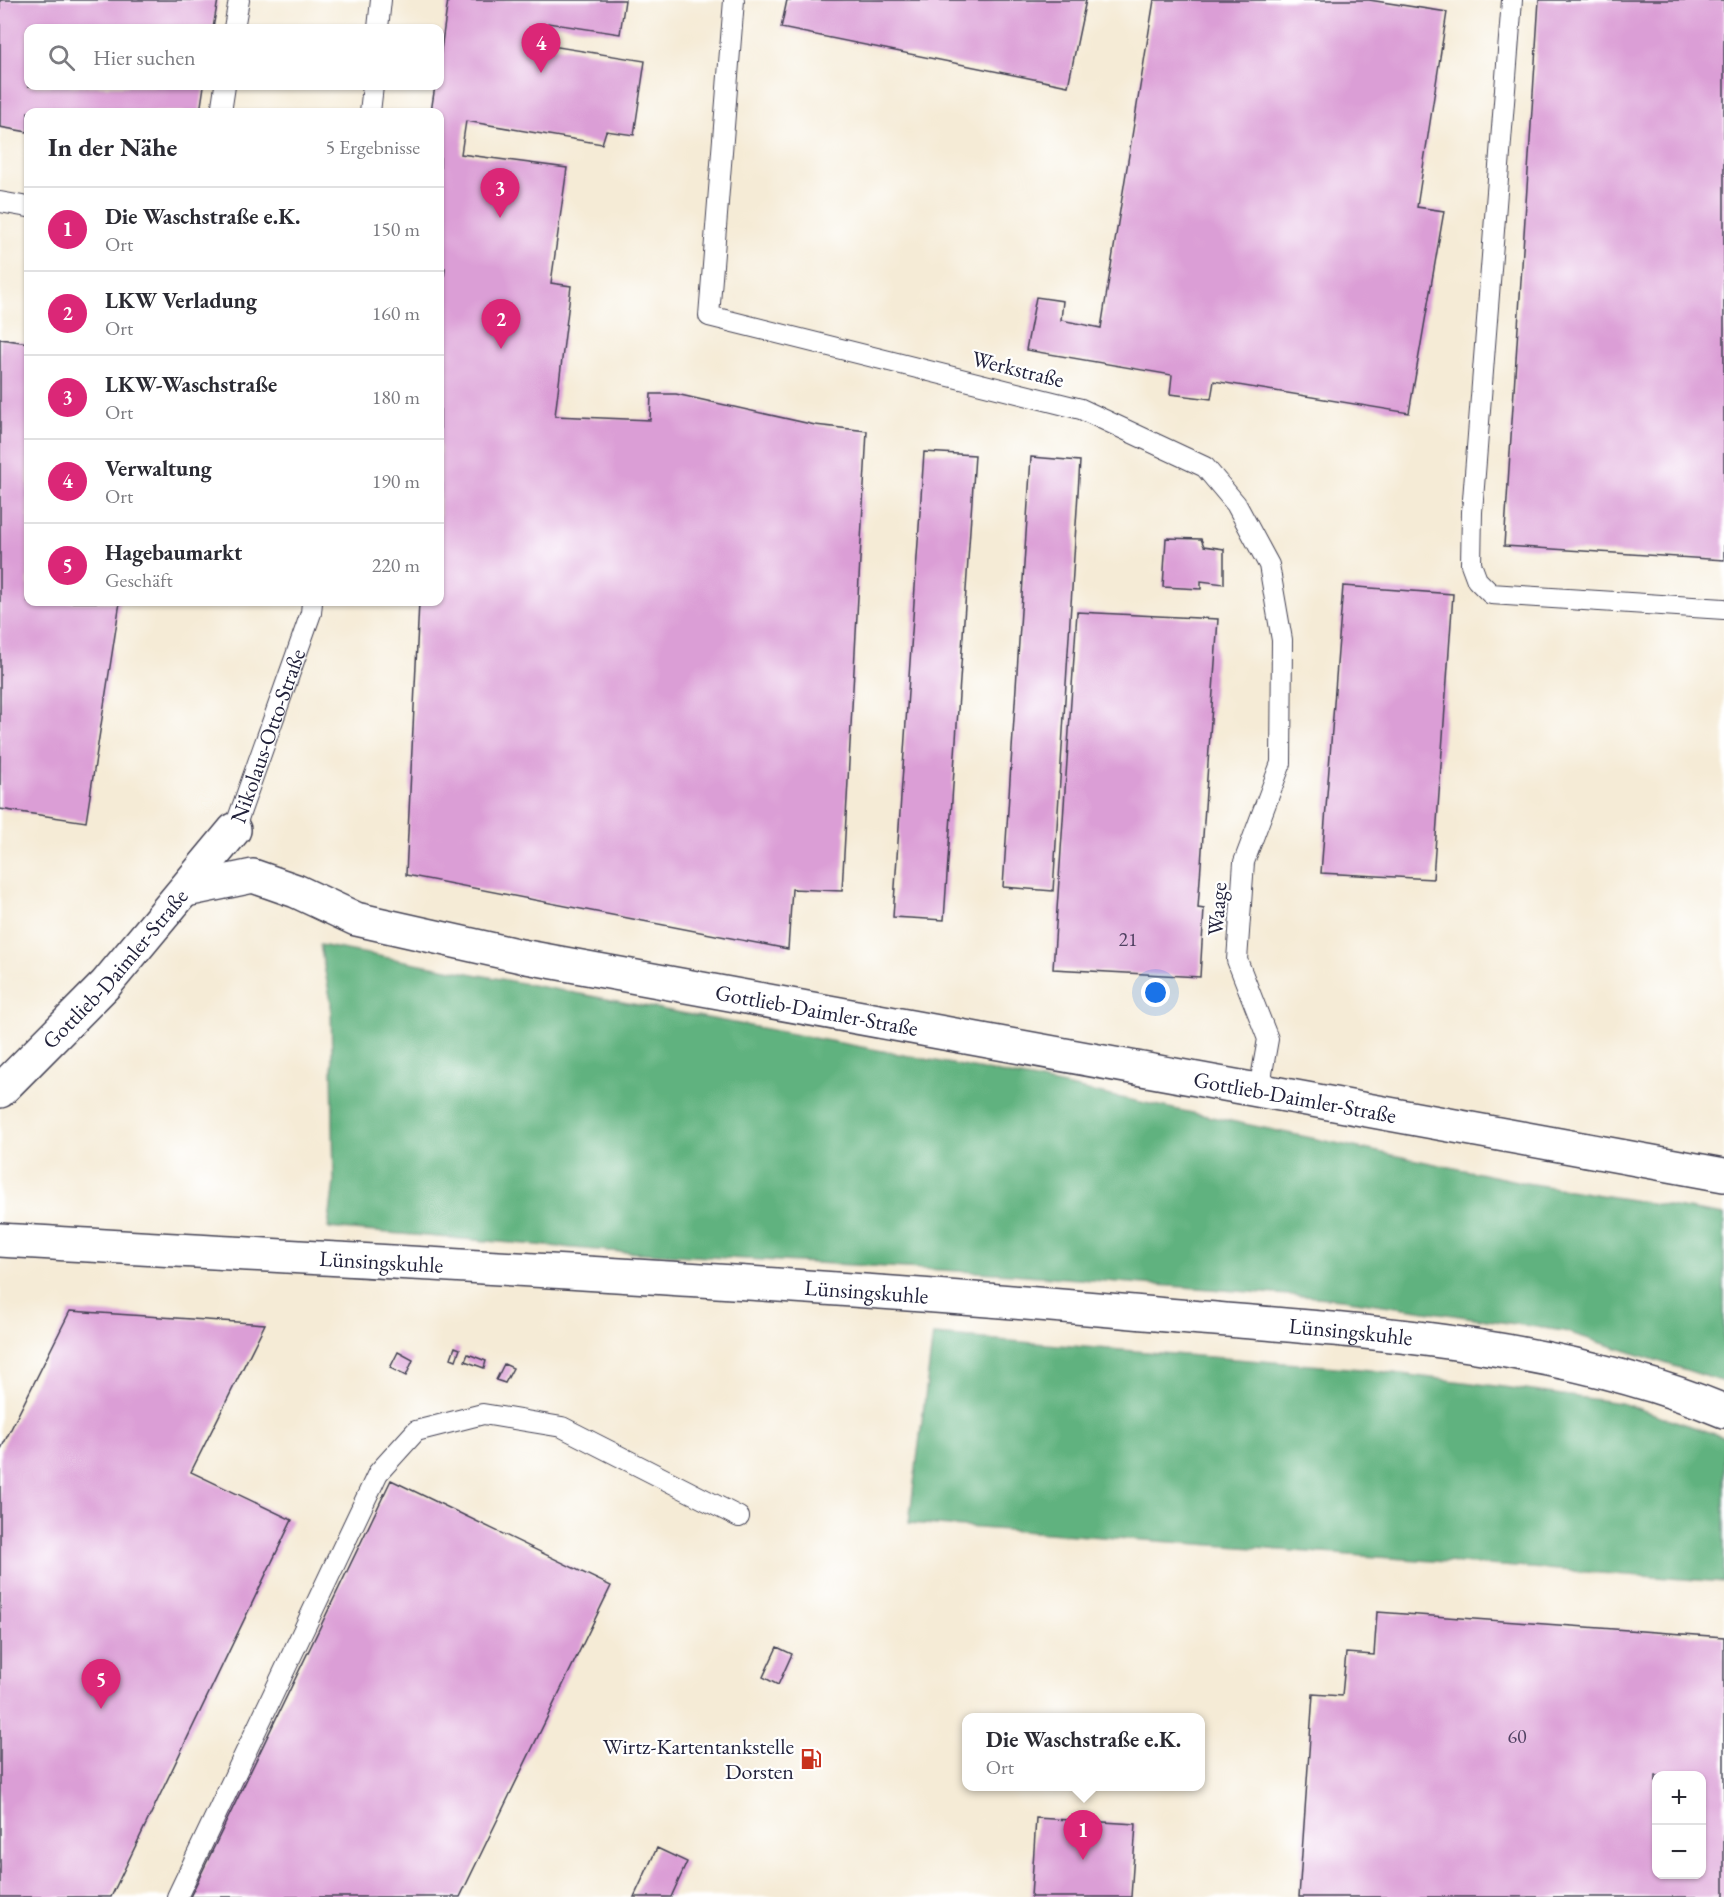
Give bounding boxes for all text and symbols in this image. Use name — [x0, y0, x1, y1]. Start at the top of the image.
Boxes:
pin: 4 — [522, 23, 560, 73]
search box — [24, 24, 444, 90]
icon: search — [45, 41, 78, 74]
text: Hier suchen — [93, 43, 196, 72]
text: In der Nähe — [48, 130, 177, 164]
text: 5 Ergebnisse — [325, 134, 420, 160]
pin: 3 — [480, 168, 520, 218]
text: Die Waschstraße e.K. — [105, 202, 300, 231]
text: 1 — [62, 216, 73, 242]
text: 150 m — [372, 216, 420, 242]
text: Ort — [105, 231, 133, 257]
text: LKW Verladung — [105, 286, 257, 315]
text: 2 — [62, 300, 73, 326]
text: 160 m — [372, 300, 420, 326]
pin: 2 — [482, 300, 520, 349]
text: Ort — [105, 315, 133, 341]
street label: Werkstraße — [969, 344, 1068, 395]
text: LKW-Waschstraße — [105, 370, 277, 399]
text: 3 — [62, 384, 73, 410]
text: 180 m — [372, 384, 420, 410]
text: Ort — [105, 399, 133, 425]
text: Verwaltung — [105, 454, 212, 483]
text: 4 — [62, 468, 73, 494]
text: 190 m — [372, 468, 420, 494]
text: Ort — [105, 483, 133, 509]
text: Hagebaumarkt — [105, 538, 242, 567]
text: 5 — [62, 552, 73, 578]
text: 220 m — [372, 552, 420, 578]
text: Geschäft — [105, 567, 173, 593]
street label: Nikolaus-Otto-Straße — [223, 644, 312, 827]
street label: Waage — [1201, 881, 1233, 937]
street label: Gottlieb-Daimler-Straße — [36, 882, 194, 1055]
house number: 21 — [1118, 926, 1138, 952]
street label: Gottlieb-Daimler-Straße — [713, 977, 921, 1043]
your location — [1141, 978, 1170, 1007]
street label: Gottlieb-Daimler-Straße — [1191, 1064, 1399, 1130]
street label: Lünsingskuhle — [319, 1243, 445, 1279]
street label: Lünsingskuhle — [804, 1272, 930, 1310]
street label: Lünsingskuhle — [1288, 1311, 1415, 1352]
pin: 5 — [82, 1660, 120, 1709]
popup — [962, 1713, 1205, 1791]
house number: 60 — [1507, 1723, 1527, 1749]
text: Die Waschstraße e.K. — [986, 1725, 1181, 1754]
place label: Wirtz-Kartentankstelle Dorsten — [603, 1732, 794, 1786]
fuel station icon: Wirtz-Kartentankstelle Dorsten — [799, 1747, 823, 1771]
text: Ort — [986, 1754, 1014, 1780]
map controls — [1652, 1771, 1706, 1879]
button: + — [1652, 1771, 1706, 1825]
pin: 1 — [1064, 1810, 1102, 1860]
button: − — [1652, 1825, 1706, 1879]

